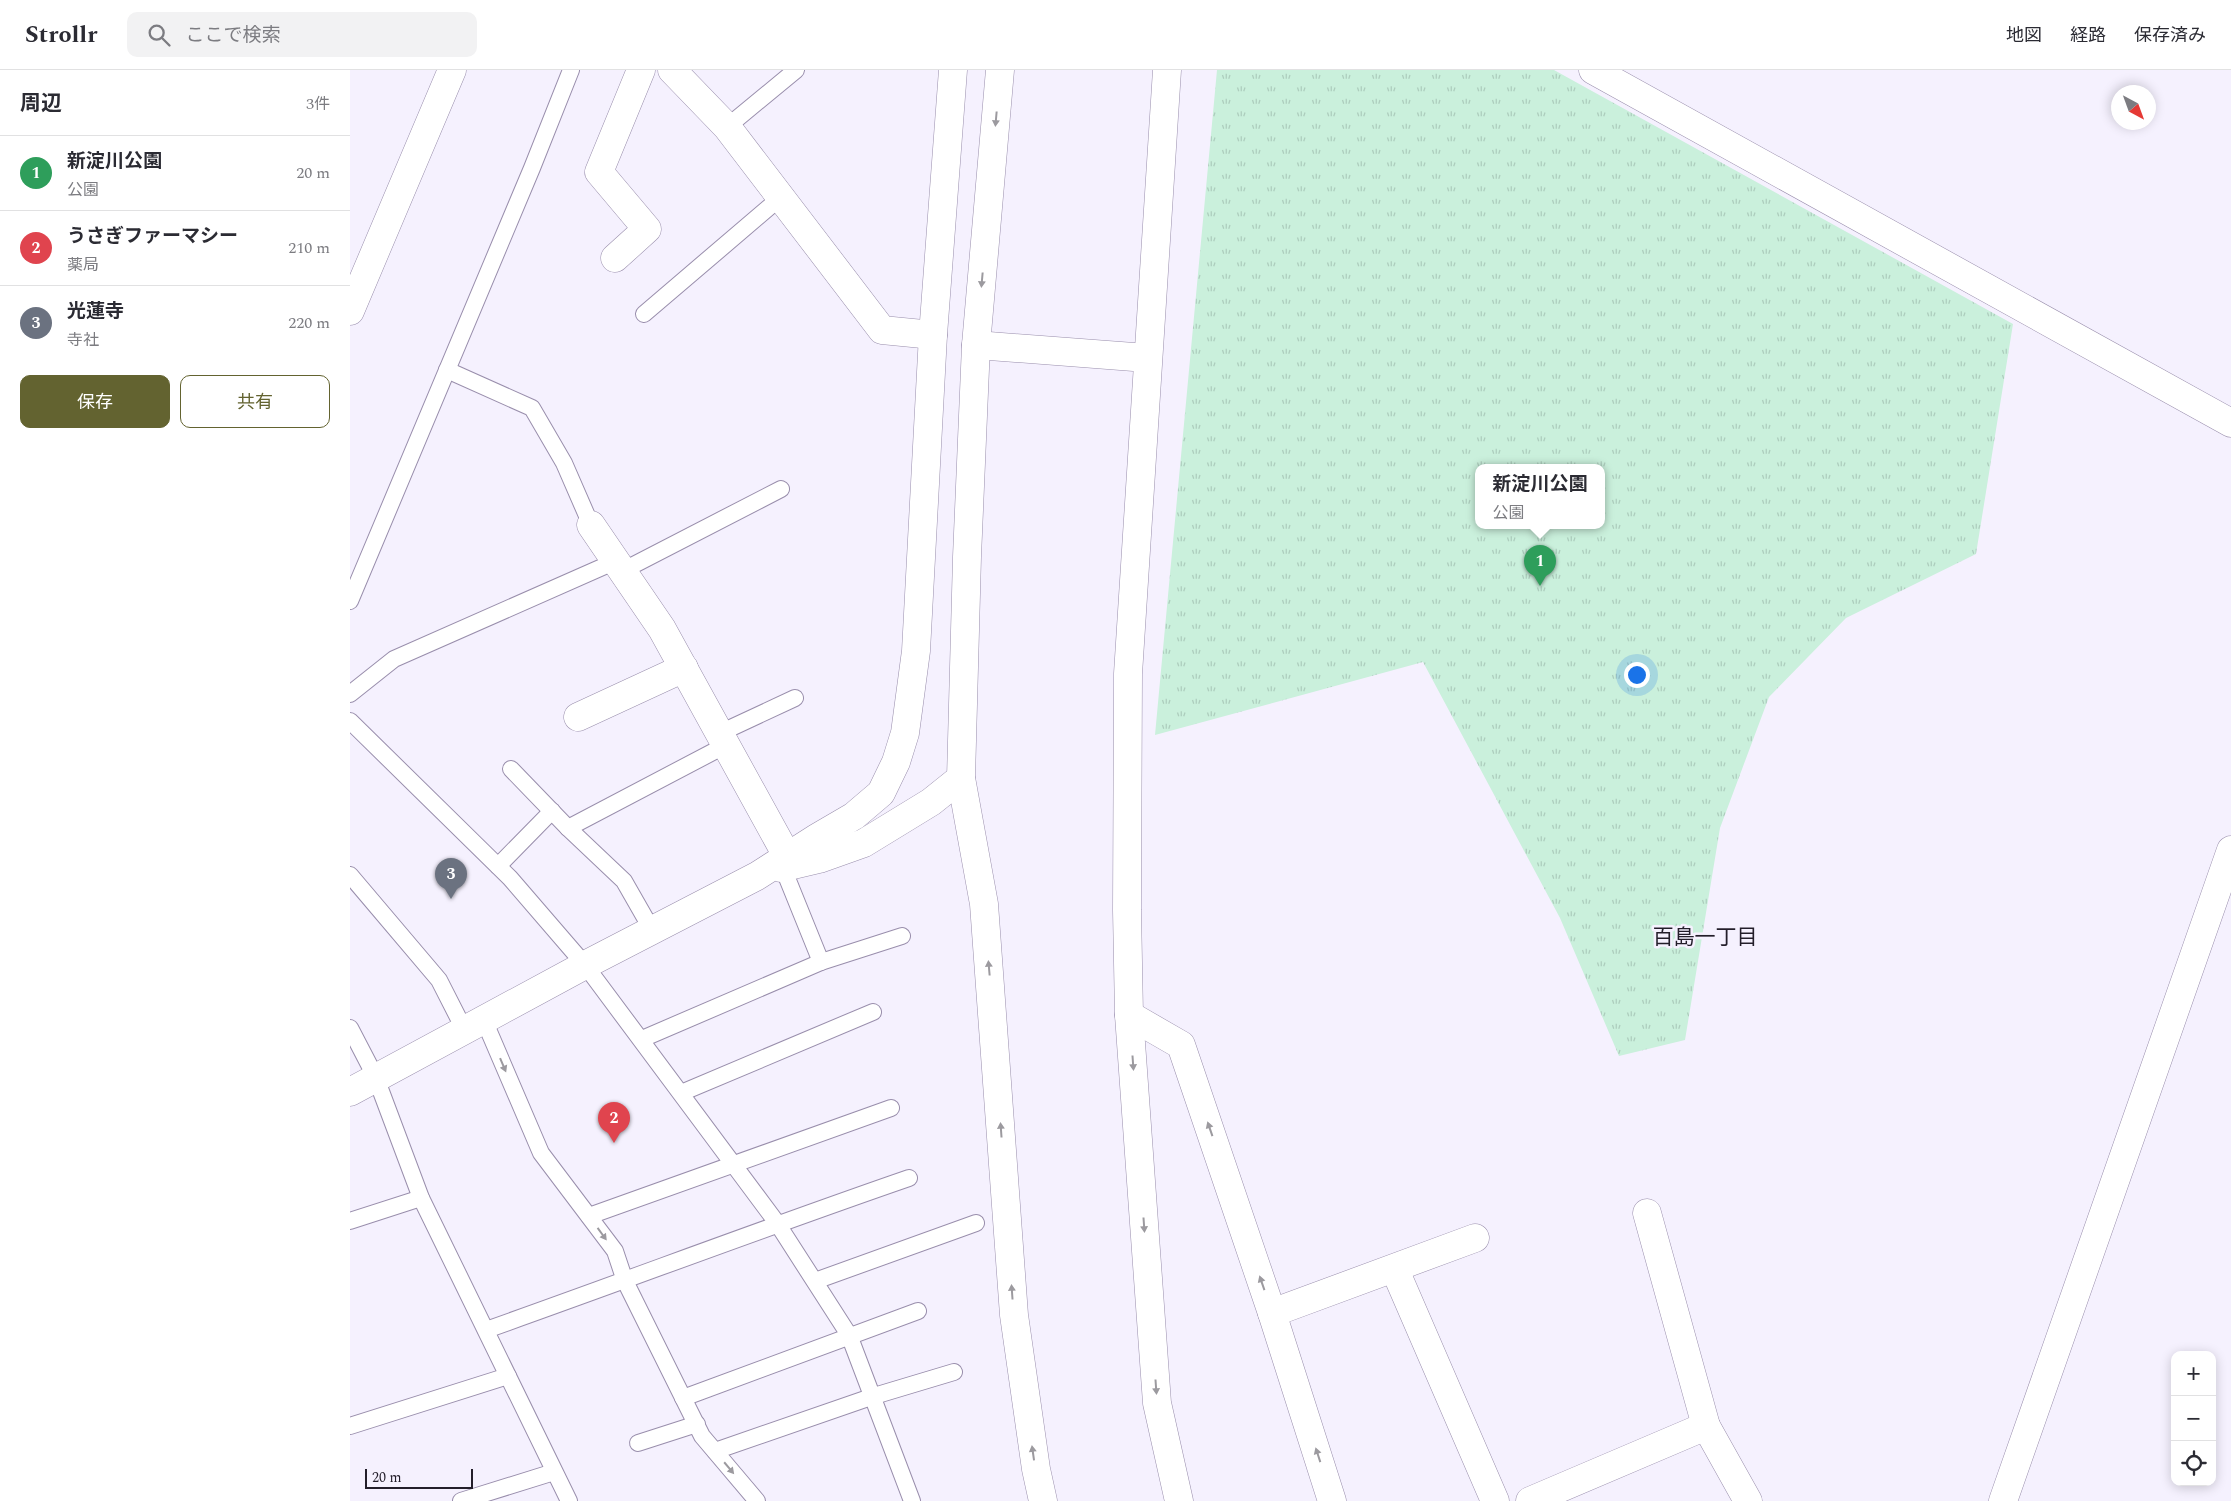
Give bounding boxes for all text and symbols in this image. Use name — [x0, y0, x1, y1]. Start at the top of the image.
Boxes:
search box — [127, 12, 477, 57]
text: Strollr — [25, 17, 97, 53]
icon: search — [145, 21, 173, 49]
text: ここで検索 — [185, 21, 280, 50]
text: 地図 — [2006, 22, 2042, 49]
text: 経路 — [2070, 22, 2106, 49]
text: 保存済み — [2134, 22, 2206, 49]
north arrow — [2111, 85, 2156, 130]
text: 周辺 — [20, 88, 62, 120]
text: 3件 — [306, 92, 330, 116]
one-way arrow — [991, 111, 999, 127]
text: 新淀川公園 — [67, 147, 162, 176]
text: 1 — [32, 161, 40, 185]
text: 20 m — [296, 161, 330, 185]
text: 公園 — [67, 178, 99, 202]
text: うさぎファーマシー — [67, 222, 238, 251]
text: 2 — [32, 236, 40, 260]
text: 210 m — [288, 236, 330, 260]
text: 薬局 — [67, 253, 99, 277]
one-way arrow — [977, 273, 985, 289]
text: 光蓮寺 — [67, 297, 124, 326]
text: 3 — [32, 311, 40, 335]
text: 220 m — [288, 311, 330, 335]
text: 寺社 — [67, 328, 99, 352]
button: 保存 — [20, 375, 170, 428]
button: 共有 — [180, 375, 330, 428]
popup — [1475, 464, 1605, 529]
text: 新淀川公園 — [1492, 470, 1588, 499]
text: 公園 — [1492, 501, 1525, 525]
pin: 1 — [1524, 545, 1556, 586]
your location — [1624, 662, 1650, 688]
pin: 3 — [435, 858, 467, 899]
district label: 百島一丁目 — [1653, 922, 1758, 954]
one-way arrow — [985, 960, 993, 976]
one-way arrow — [1129, 1055, 1137, 1071]
one-way arrow — [500, 1058, 508, 1072]
pin: 2 — [598, 1102, 630, 1143]
one-way arrow — [996, 1122, 1004, 1138]
one-way arrow — [1206, 1122, 1213, 1137]
one-way arrow — [1141, 1218, 1149, 1234]
one-way arrow — [597, 1227, 608, 1240]
one-way arrow — [1258, 1276, 1265, 1291]
one-way arrow — [1008, 1284, 1016, 1300]
map controls — [2171, 1351, 2216, 1486]
button: + — [2171, 1351, 2216, 1396]
one-way arrow — [1152, 1380, 1160, 1396]
button: − — [2171, 1396, 2216, 1441]
button: locate — [2171, 1441, 2216, 1486]
one-way arrow — [1029, 1445, 1037, 1461]
one-way arrow — [1313, 1447, 1321, 1462]
one-way arrow — [724, 1462, 735, 1475]
scale bar — [365, 1466, 472, 1489]
text: 20 m — [372, 1467, 402, 1488]

